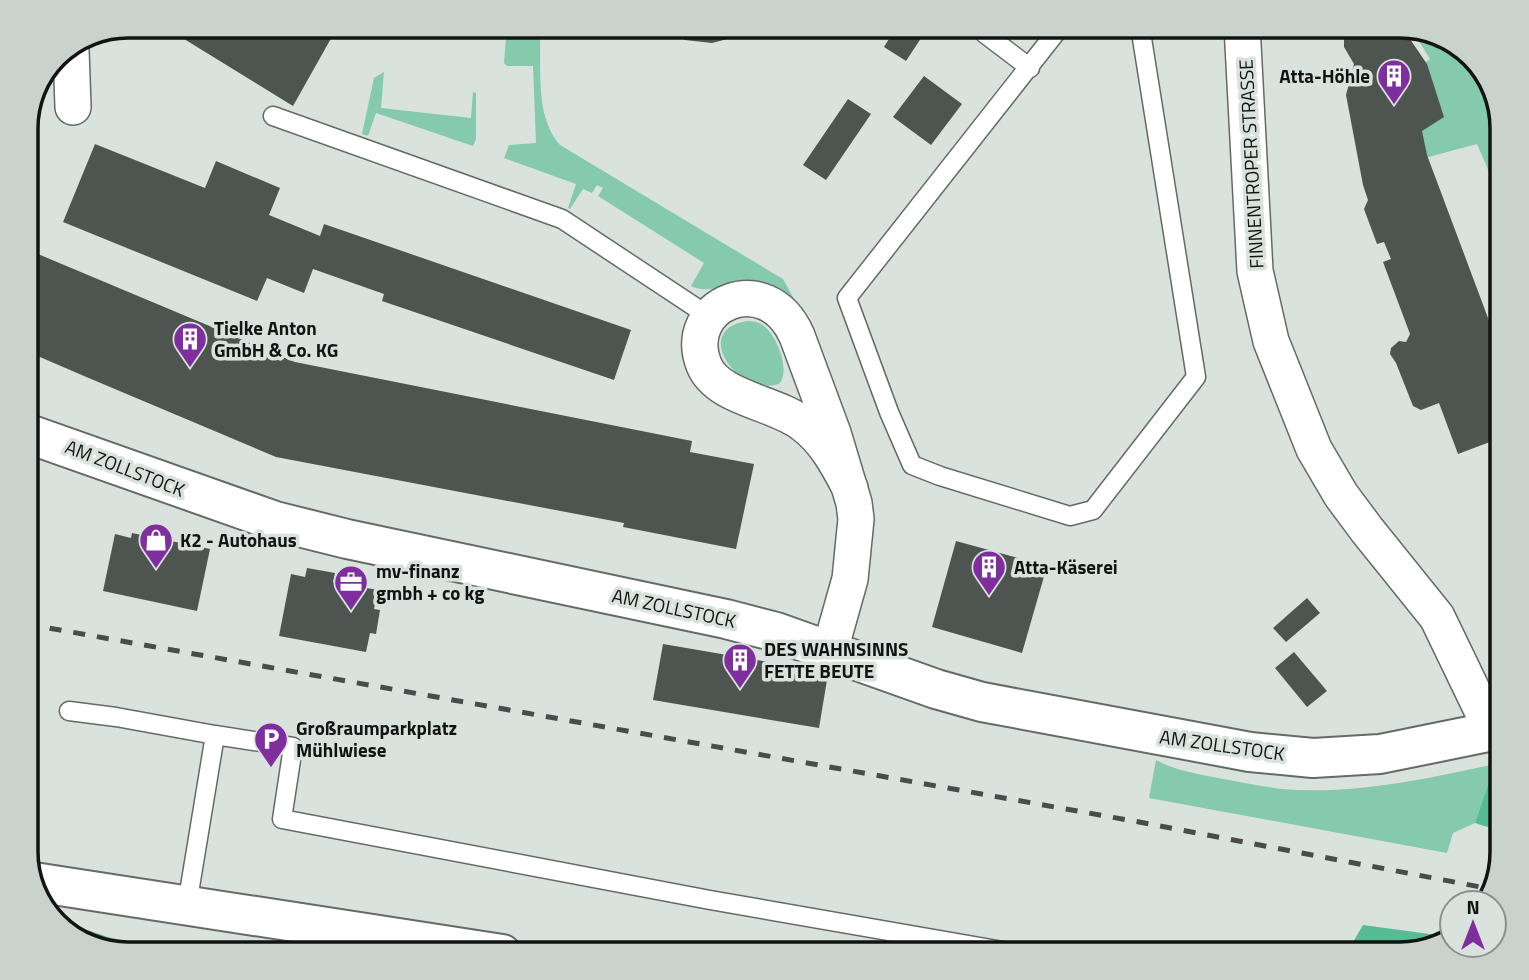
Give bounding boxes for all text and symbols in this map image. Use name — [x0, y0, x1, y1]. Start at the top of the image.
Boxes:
building icon: Atta-Höhle — [1375, 57, 1413, 106]
street label: FINNENTROPER STRASSE — [1231, 59, 1270, 270]
place label: Atta-Höhle — [1279, 61, 1370, 90]
place label: Tielke Anton GmbH & Co. KG — [214, 313, 338, 364]
building icon: Tielke Anton GmbH & Co. KG — [171, 320, 209, 369]
street label: AM ZOLLSTOCK — [61, 431, 189, 504]
shop icon: K2 - Autohaus — [137, 521, 175, 570]
place label: K2 - Autohaus — [180, 525, 297, 554]
building icon: Atta-Käserei — [970, 548, 1008, 597]
place label: Atta-Käserei — [1014, 552, 1118, 581]
place label: mv-finanz gmbh + co kg — [376, 556, 484, 607]
office icon: mv-finanz gmbh + co kg — [332, 563, 370, 612]
street label: AM ZOLLSTOCK — [610, 580, 739, 635]
place label: DES WAHNSINNS FETTE BEUTE — [764, 634, 908, 685]
building icon: DES WAHNSINNS FETTE BEUTE — [721, 641, 759, 690]
place label: Großraumparkplatz Mühlwiese — [296, 713, 457, 764]
parking icon: Großraumparkplatz Mühlwiese — [252, 720, 290, 769]
street label: AM ZOLLSTOCK — [1158, 721, 1287, 768]
north arrow — [1438, 889, 1508, 959]
text: N — [1466, 892, 1480, 921]

